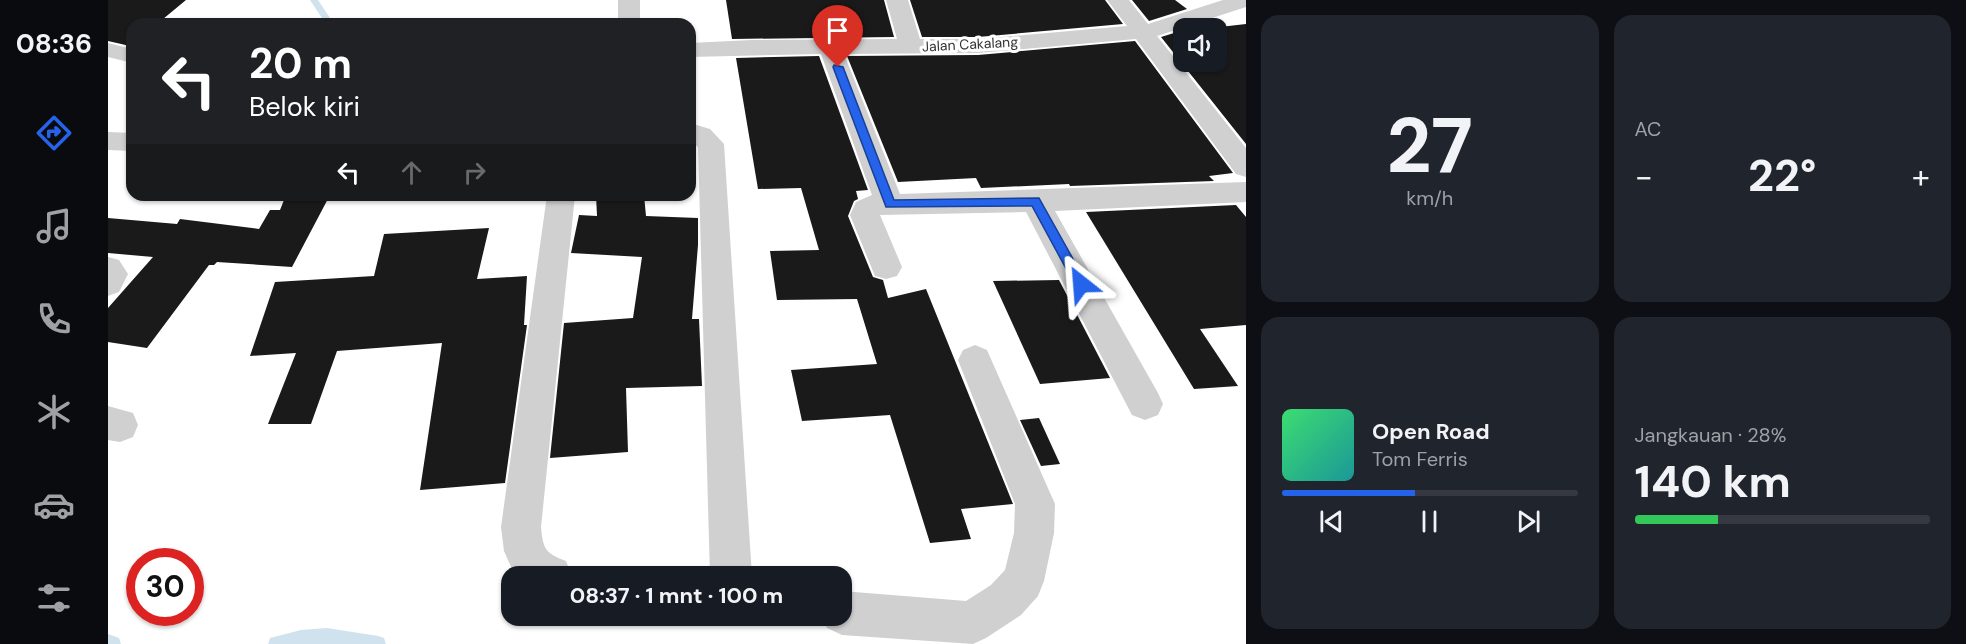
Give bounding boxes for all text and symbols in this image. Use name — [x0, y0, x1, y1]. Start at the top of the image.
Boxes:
pin — [812, 5, 863, 67]
icon: arrive — [821, 14, 854, 47]
map controls — [1173, 18, 1227, 72]
button: sound — [1173, 18, 1227, 72]
text: 08:36 — [16, 26, 92, 61]
street label: Jalan Cakalang — [922, 32, 1019, 55]
text: 20 m — [249, 36, 352, 91]
icon: left — [150, 42, 228, 120]
text: Belok kiri — [249, 89, 360, 124]
text: 27 — [1387, 95, 1473, 196]
icon: directions — [33, 112, 75, 154]
text: AC — [1635, 116, 1661, 142]
text: 22° — [1748, 146, 1816, 205]
text: − — [1635, 155, 1653, 198]
text: + — [1912, 155, 1930, 198]
icon: left — [332, 156, 365, 189]
icon: ahead — [395, 156, 428, 189]
icon: right — [458, 156, 491, 189]
text: km/h — [1406, 185, 1453, 211]
icon: music — [33, 205, 75, 247]
position arrow — [1049, 252, 1113, 316]
icon: phone — [33, 298, 75, 340]
icon: climate — [33, 391, 75, 433]
text: Open Road — [1372, 417, 1490, 446]
text: Jangkauan · 28% — [1635, 422, 1786, 448]
text: Tom Ferris — [1372, 446, 1468, 472]
text: 140 km — [1635, 452, 1791, 511]
icon: car — [33, 484, 75, 526]
icon: previous — [1315, 505, 1348, 538]
icon: pause — [1413, 505, 1446, 538]
icon: next — [1512, 505, 1545, 538]
speed limit sign: 30 — [126, 548, 204, 626]
icon: filters — [33, 577, 75, 619]
text: 08:37 · 1 mnt · 100 m — [570, 581, 783, 610]

